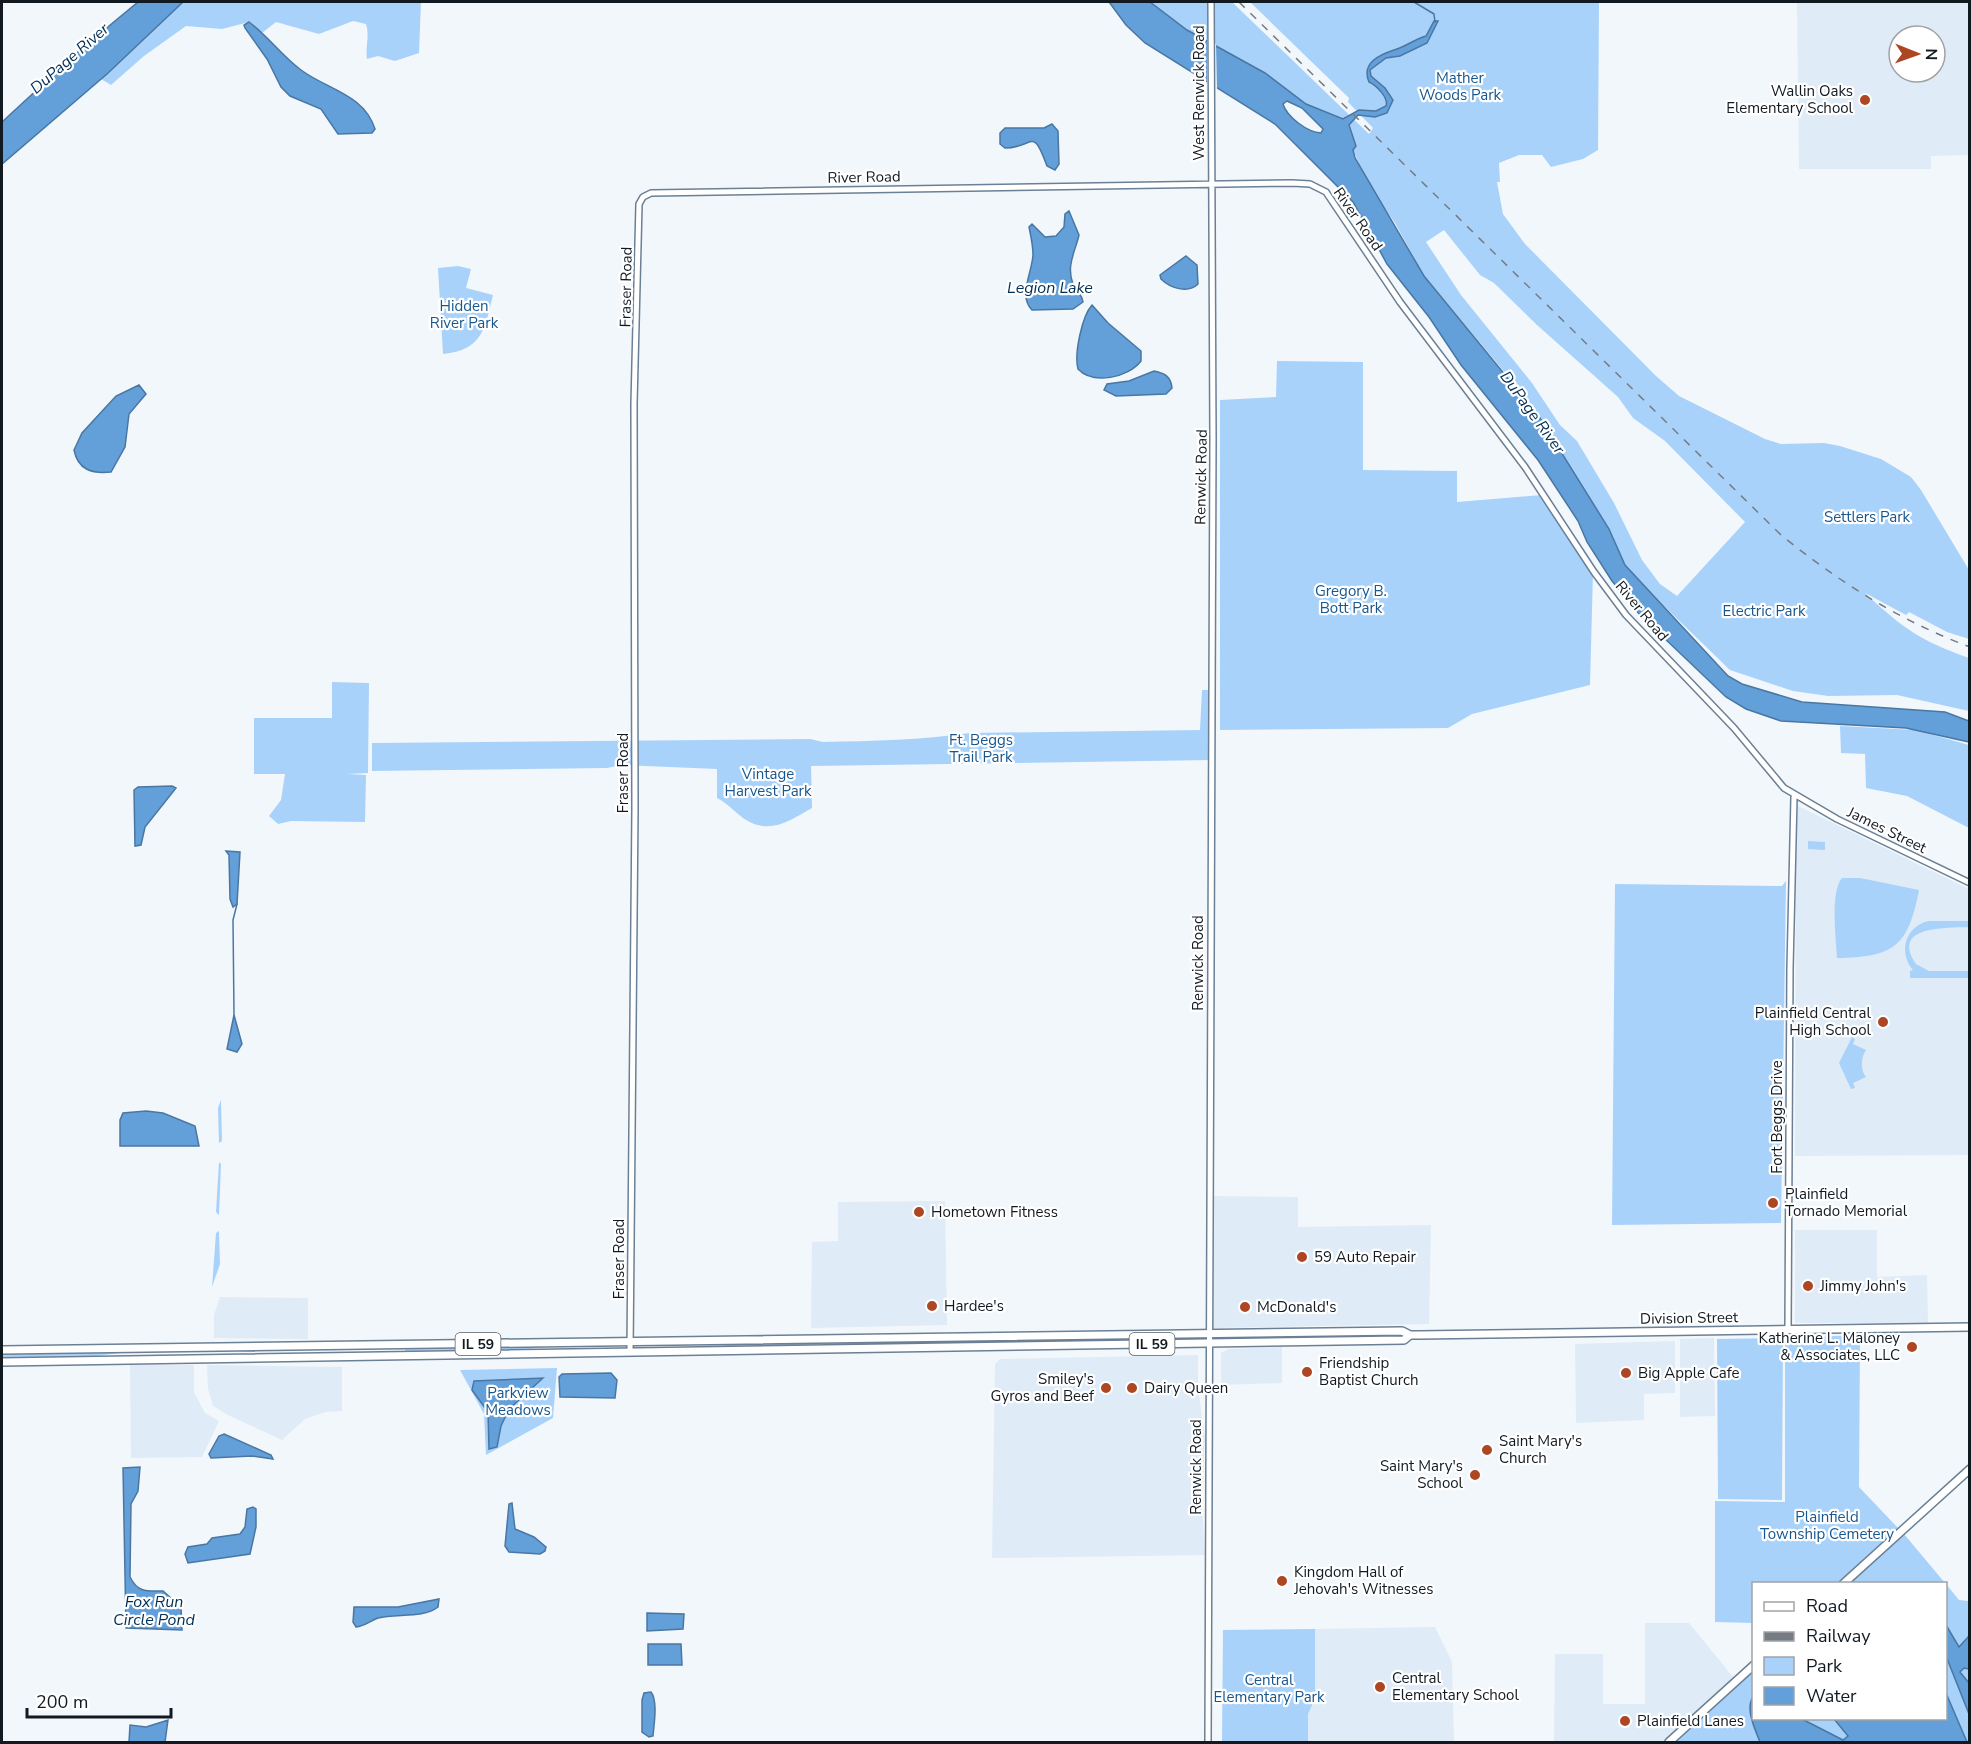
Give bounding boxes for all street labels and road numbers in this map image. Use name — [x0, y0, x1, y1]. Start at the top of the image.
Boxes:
street label: West Renwick Road — [1189, 25, 1209, 161]
street label: River Road — [827, 166, 901, 188]
street label: River Road — [1329, 183, 1387, 255]
street label: Fraser Road — [615, 247, 637, 327]
street label: Renwick Road — [1190, 429, 1212, 525]
street label: River Road — [1611, 577, 1673, 645]
street label: Fraser Road — [613, 733, 633, 813]
street label: James Street — [1843, 802, 1931, 858]
street label: Renwick Road — [1188, 915, 1208, 1011]
street label: Fort Beggs Drive — [1767, 1060, 1787, 1174]
street label: Fraser Road — [609, 1219, 629, 1299]
street label: Division Street — [1640, 1307, 1739, 1329]
road number: IL 59 — [456, 1333, 500, 1355]
road number: IL 59 — [1130, 1333, 1174, 1355]
street label: Renwick Road — [1186, 1419, 1206, 1515]

